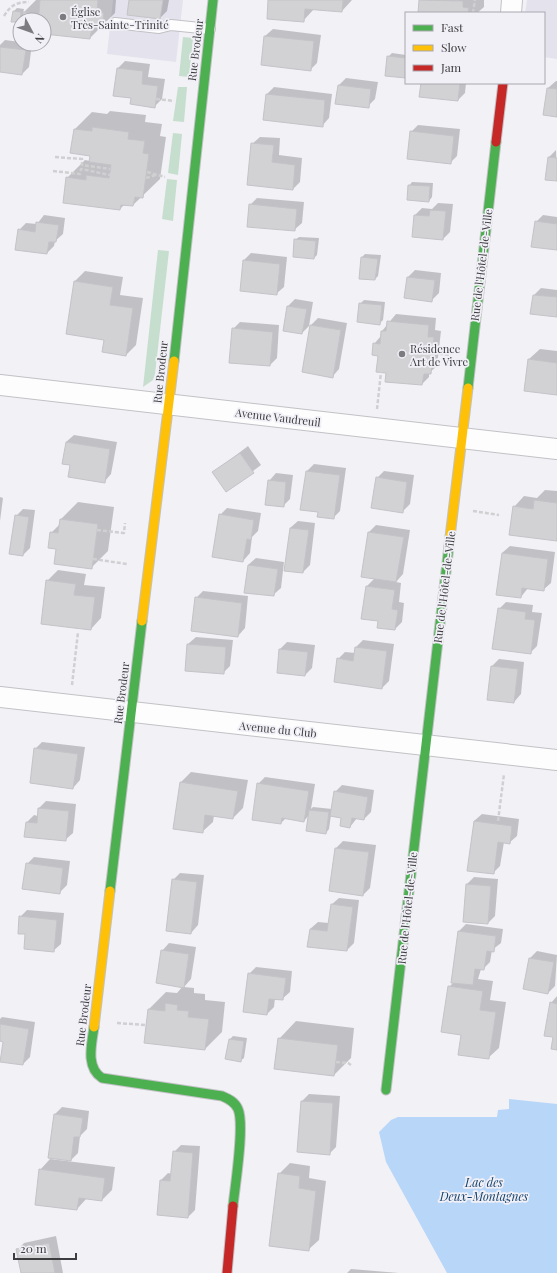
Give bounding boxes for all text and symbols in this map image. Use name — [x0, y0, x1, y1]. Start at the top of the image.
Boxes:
place label: Église Très-Sainte-Trinité — [71, 4, 169, 32]
north arrow — [12, 12, 52, 52]
marker: Église Très-Sainte-Trinité — [58, 12, 68, 22]
legend — [405, 12, 545, 84]
street label: Rue Brodeur — [184, 18, 206, 82]
text: Fast — [441, 19, 464, 35]
text: N — [32, 31, 48, 47]
text: Slow — [441, 39, 467, 55]
text: Jam — [440, 59, 462, 75]
street label: Rue de l'Hôtel-de-Ville — [467, 208, 495, 322]
street label: Rue Brodeur — [149, 340, 171, 404]
place label: Résidence Art de Vivre — [409, 341, 468, 369]
marker: Résidence Art de Vivre — [397, 349, 407, 359]
street label: Avenue Vaudreuil — [233, 404, 322, 430]
street label: Rue de l'Hôtel-de-Ville — [430, 530, 458, 644]
street label: Rue Brodeur — [110, 661, 132, 725]
street label: Avenue du Club — [238, 717, 318, 741]
street label: Rue de l'Hôtel-de-Ville — [394, 851, 420, 965]
street label: Rue Brodeur — [72, 983, 94, 1047]
water label: Lac des Deux-Montagnes — [439, 1174, 529, 1204]
scale bar — [14, 1235, 76, 1261]
text: 20 m — [20, 1240, 47, 1256]

